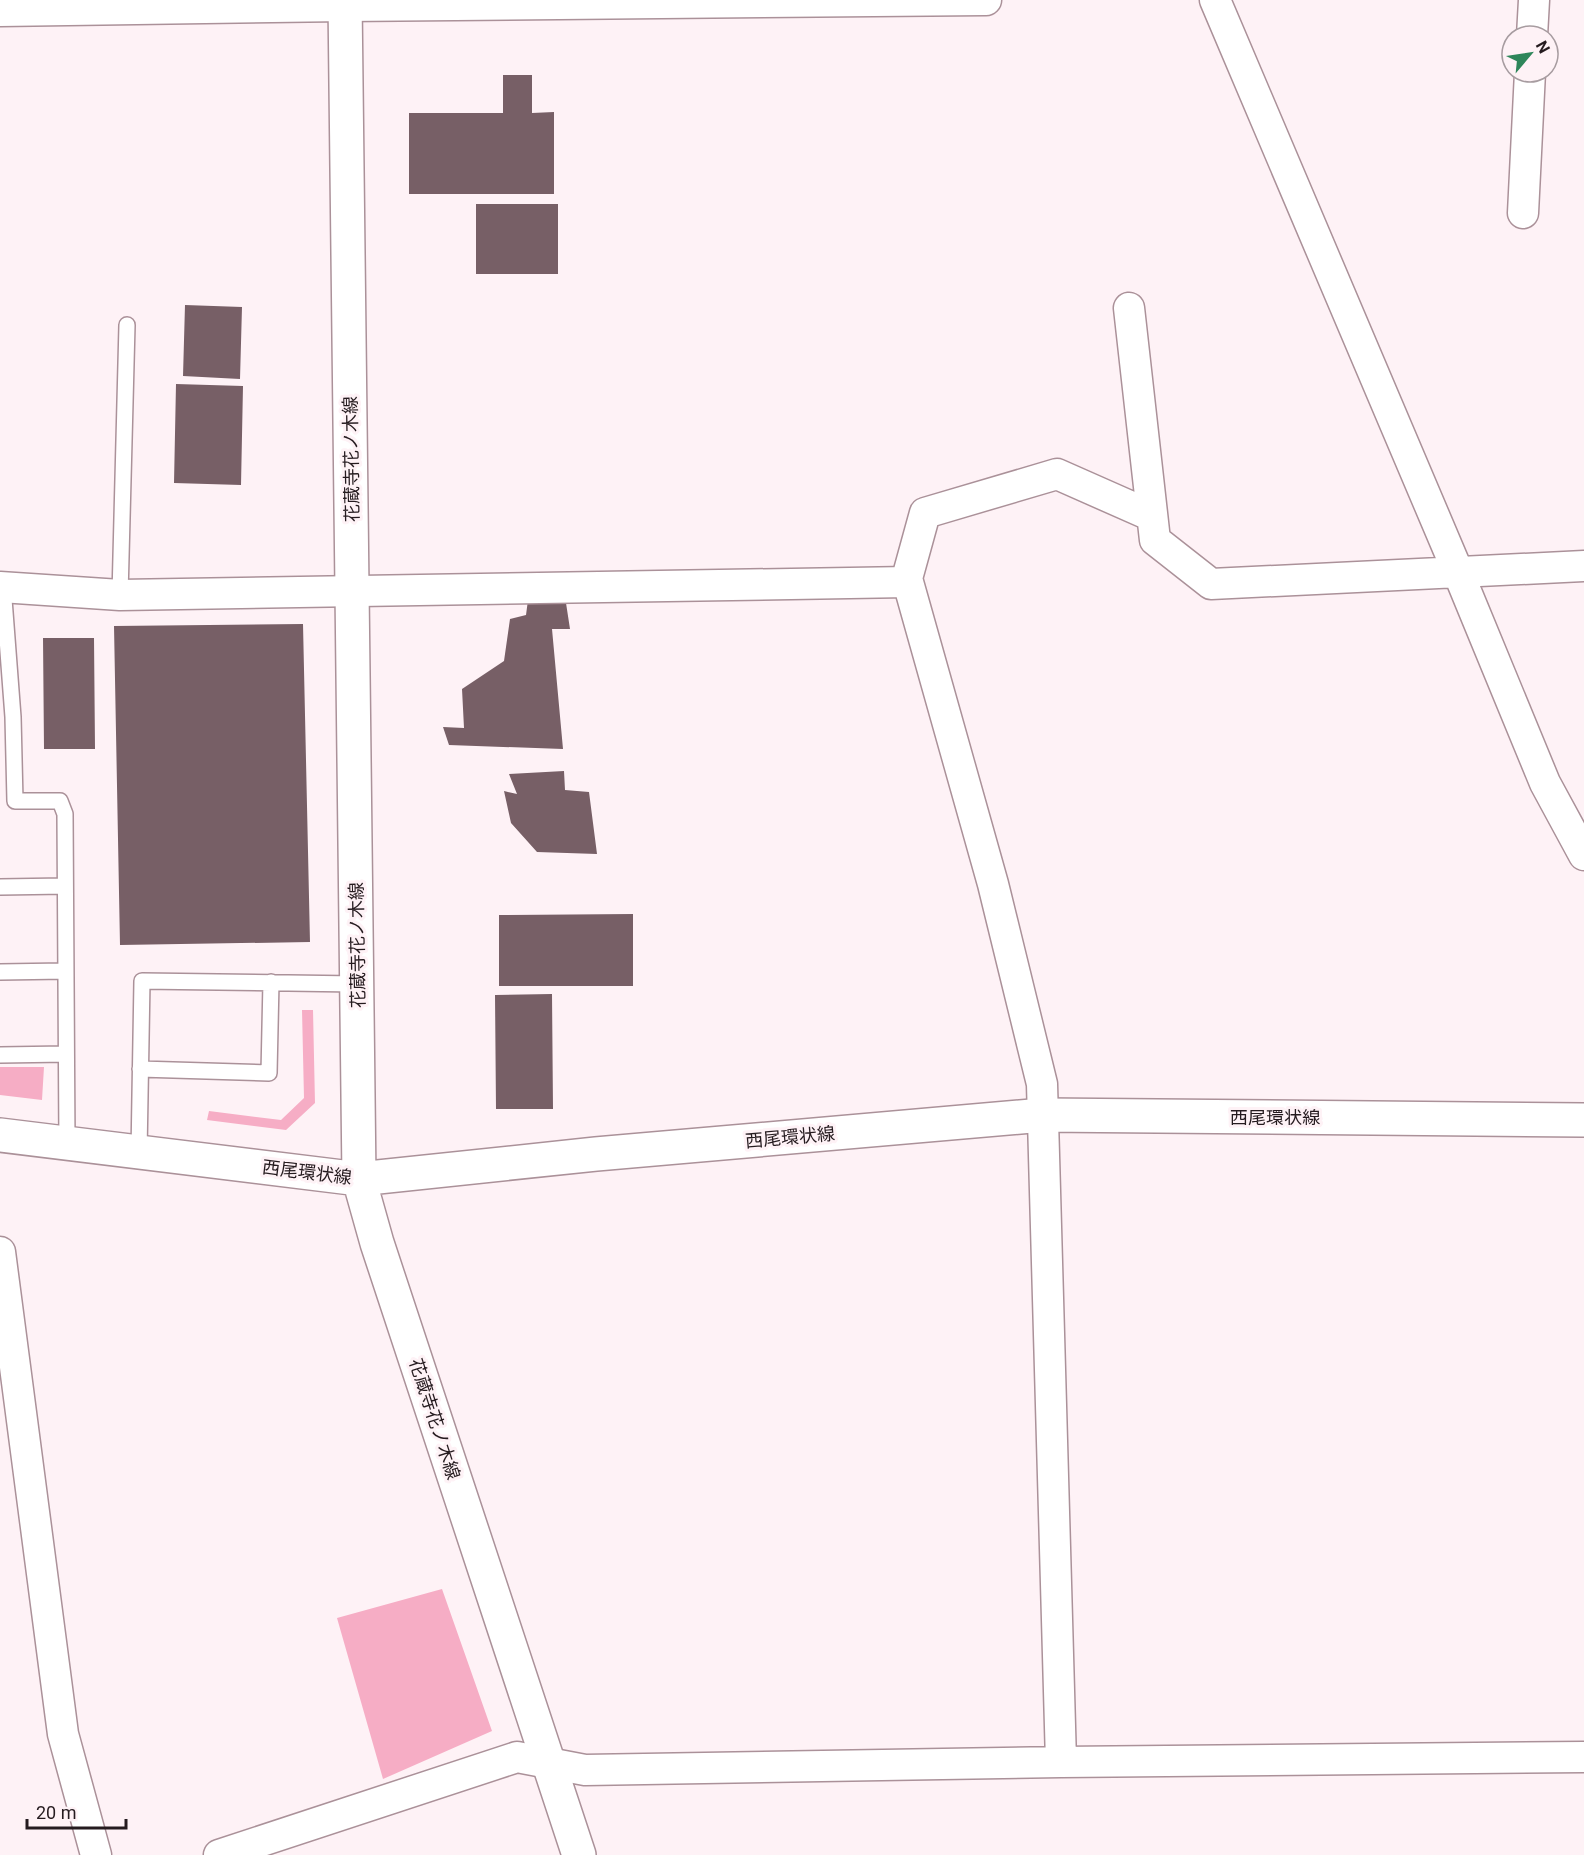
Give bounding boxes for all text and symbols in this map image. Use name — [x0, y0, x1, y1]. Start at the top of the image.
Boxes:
north arrow — [1500, 24, 1560, 84]
text: N — [1532, 37, 1554, 57]
street label: 花蔵寺花ノ木線 — [339, 396, 363, 522]
street label: 花蔵寺花ノ木線 — [345, 882, 369, 1008]
street label: 西尾環状線 — [1230, 1107, 1320, 1128]
street label: 西尾環状線 — [744, 1123, 836, 1151]
street label: 西尾環状線 — [261, 1156, 353, 1188]
street label: 花蔵寺花ノ木線 — [406, 1356, 464, 1482]
scale bar — [27, 1792, 126, 1830]
text: 20 m — [36, 1802, 76, 1823]

